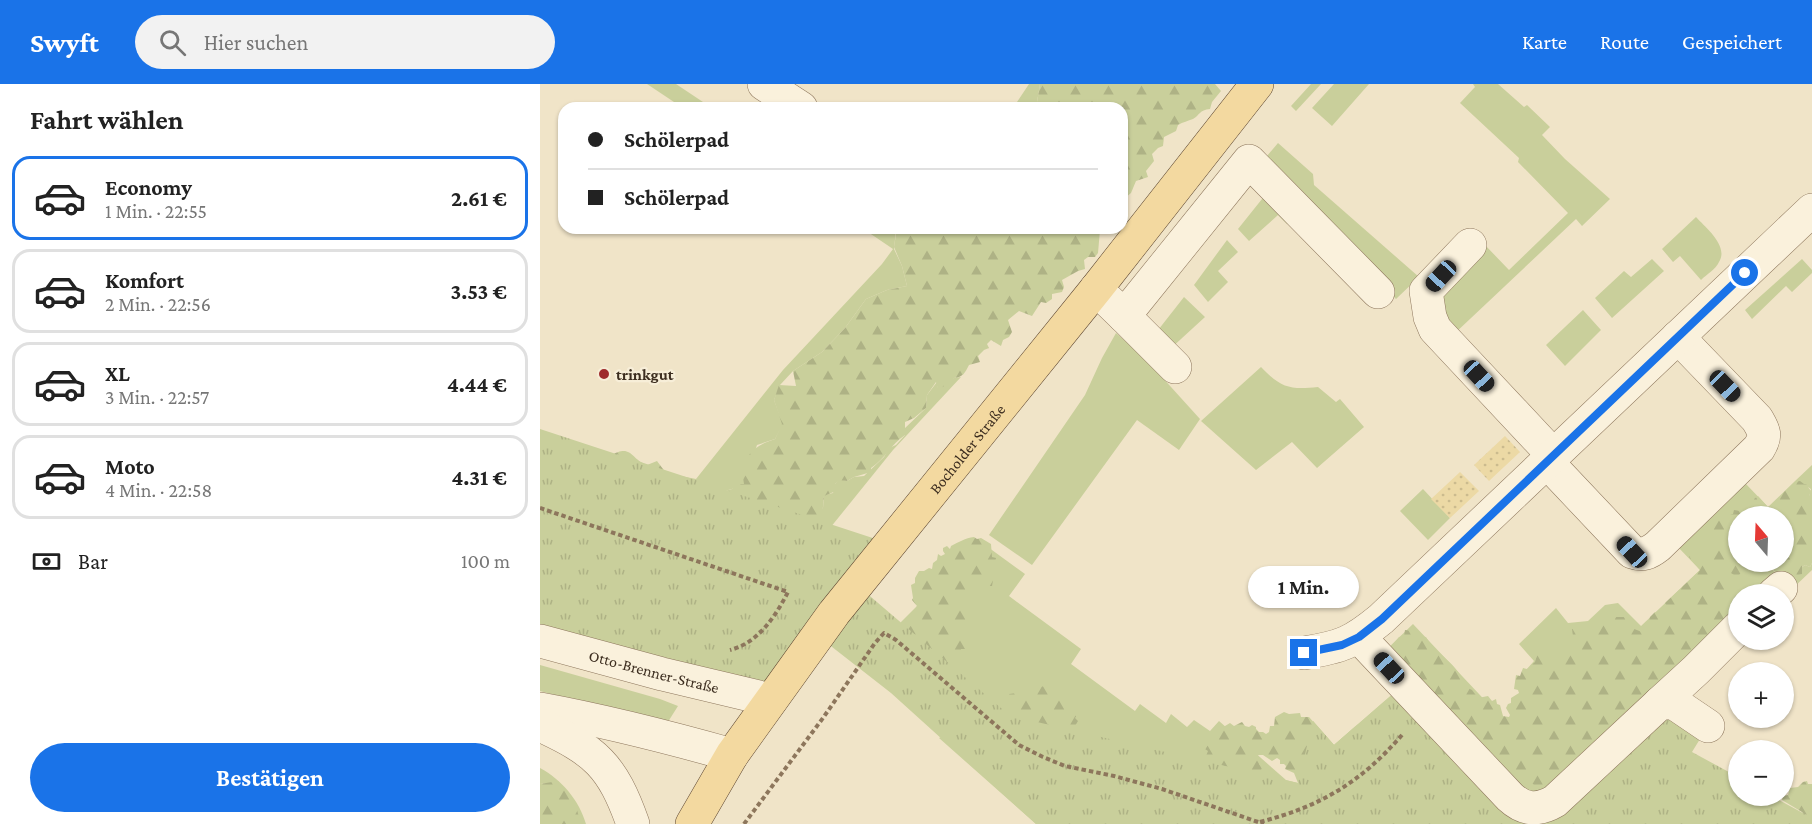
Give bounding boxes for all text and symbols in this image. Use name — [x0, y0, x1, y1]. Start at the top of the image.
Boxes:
search box — [135, 15, 555, 69]
icon: search — [156, 26, 189, 59]
text: Swyft — [30, 27, 99, 58]
text: Hier suchen — [204, 30, 308, 55]
text: Karte — [1522, 30, 1567, 54]
text: Route — [1600, 30, 1649, 54]
text: Gespeichert — [1682, 30, 1782, 54]
text: Fahrt wählen — [30, 105, 183, 135]
text: Schölerpad — [624, 127, 729, 152]
icon: car — [33, 171, 87, 225]
text: Economy — [105, 175, 192, 200]
text: Schölerpad — [624, 185, 729, 210]
text: 2.61 € — [451, 186, 507, 211]
text: 1 Min. · 22:55 — [105, 200, 207, 222]
car — [1422, 257, 1460, 295]
route start — [1731, 259, 1758, 286]
icon: car — [33, 264, 87, 318]
text: Komfort — [105, 268, 184, 293]
text: 3.53 € — [451, 279, 507, 304]
text: 2 Min. · 22:56 — [105, 293, 211, 315]
icon: car — [33, 357, 87, 411]
car — [1460, 357, 1498, 395]
text: XL — [105, 361, 130, 386]
place label: trinkgut — [616, 366, 674, 383]
marker: trinkgut — [597, 367, 611, 381]
car — [1706, 367, 1744, 405]
text: 4.44 € — [447, 372, 507, 397]
text: 3 Min. · 22:57 — [105, 386, 209, 408]
street label: Bocholder Straße — [926, 401, 1008, 497]
icon: car — [33, 450, 87, 504]
text: Moto — [105, 454, 155, 479]
text: 4.31 € — [451, 465, 507, 490]
text: 4 Min. · 22:58 — [105, 479, 212, 501]
north arrow — [1728, 506, 1794, 572]
map controls — [1728, 506, 1794, 806]
car — [1613, 533, 1651, 571]
icon: cash — [30, 545, 63, 578]
text: Bar — [78, 549, 108, 574]
text: 100 m — [461, 550, 510, 572]
callout: 1 Min. — [1248, 566, 1359, 608]
text: 1 Min. — [1278, 576, 1329, 598]
button: layers — [1728, 584, 1794, 650]
route end — [1290, 639, 1317, 666]
street label: Otto-Brenner-Straße — [587, 647, 721, 696]
car — [1370, 649, 1408, 687]
button: + — [1728, 662, 1794, 728]
button: − — [1728, 740, 1794, 806]
button: Bestätigen — [30, 743, 510, 812]

